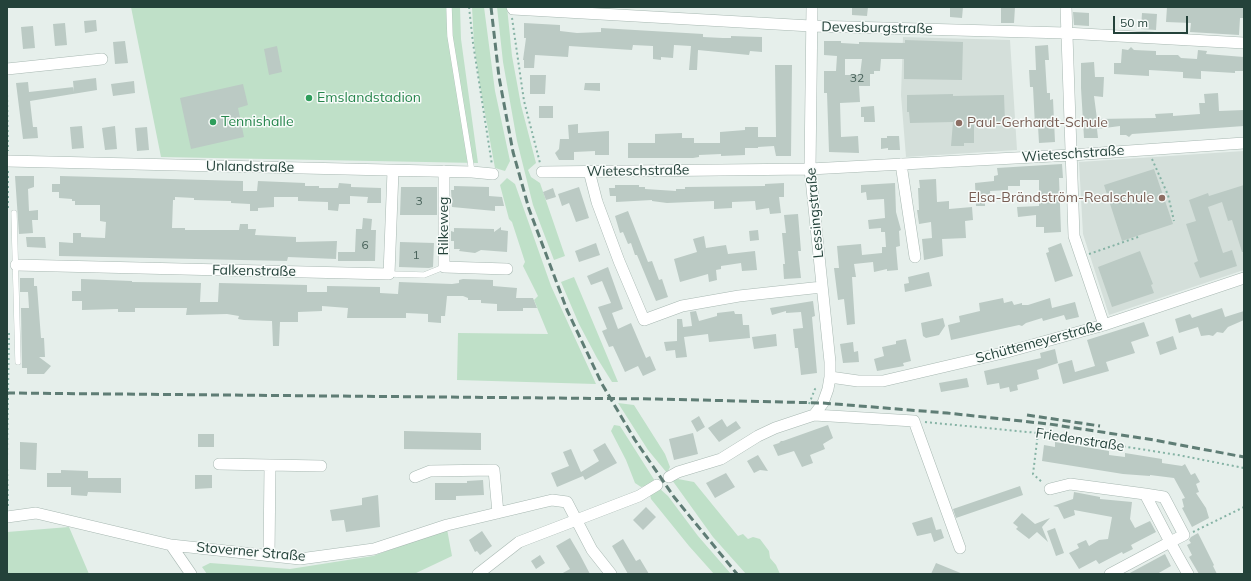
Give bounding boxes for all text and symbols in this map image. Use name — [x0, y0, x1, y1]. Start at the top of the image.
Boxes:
scale bar — [1115, 8, 1190, 34]
text: 50 m — [1120, 15, 1148, 30]
street label: Devesburgstraße — [821, 19, 933, 37]
house number: 32 — [850, 71, 864, 85]
place label: Emslandstadion — [317, 90, 421, 106]
marker: Emslandstadion — [304, 93, 314, 103]
place label: Tennishalle — [221, 114, 294, 130]
place label: Paul-Gerhardt-Schule — [967, 115, 1108, 131]
marker: Tennishalle — [208, 117, 218, 127]
marker: Paul-Gerhardt-Schule — [954, 118, 964, 128]
street label: Wieteschstraße — [1021, 142, 1125, 166]
street label: Unlandstraße — [206, 158, 294, 176]
street label: Wieteschstraße — [587, 162, 689, 180]
street label: Lessingstraße — [803, 167, 827, 259]
place label: Elsa-Brändström-Realschule — [968, 190, 1154, 206]
marker: Elsa-Brändström-Realschule — [1157, 193, 1167, 203]
house number: 3 — [415, 194, 423, 208]
street label: Rilkeweg — [436, 196, 452, 256]
house number: 6 — [361, 238, 369, 252]
house number: 1 — [412, 248, 420, 262]
street label: Falkenstraße — [212, 262, 296, 280]
street label: Schüttemeyerstraße — [974, 317, 1104, 367]
street label: Friedenstraße — [1034, 425, 1126, 455]
street label: Stoverner Straße — [196, 539, 306, 565]

